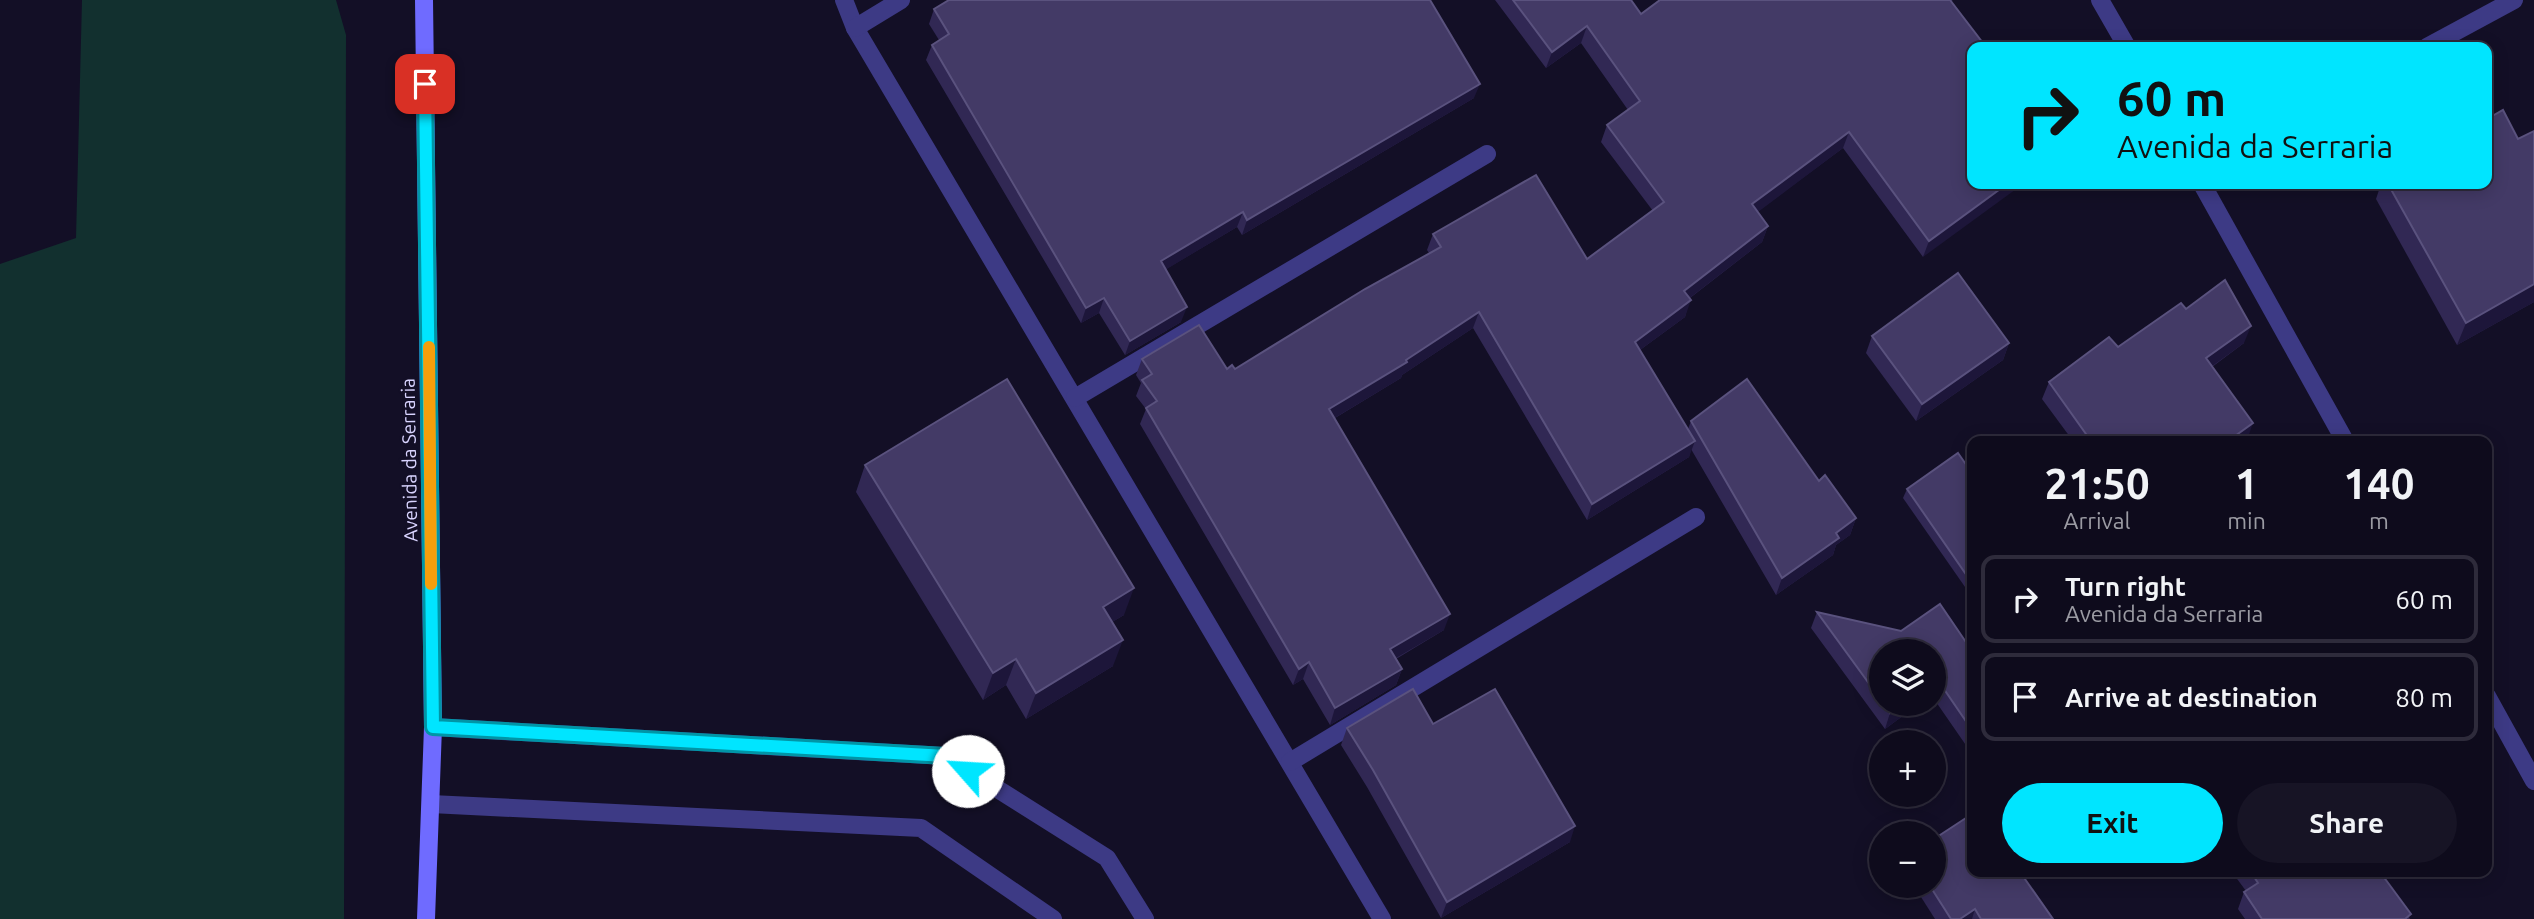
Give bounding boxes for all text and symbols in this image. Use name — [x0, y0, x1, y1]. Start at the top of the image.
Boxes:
pin — [395, 54, 455, 114]
icon: arrive — [406, 65, 444, 103]
icon: right — [2002, 70, 2093, 161]
text: 60 m — [2117, 70, 2226, 125]
text: Avenida da Serraria — [2117, 128, 2393, 164]
street label: Avenida da Serraria — [397, 378, 421, 542]
text: 21:50 — [2045, 460, 2150, 507]
text: 1 — [2235, 460, 2258, 507]
text: 140 — [2343, 460, 2414, 507]
text: Arrival — [2064, 508, 2131, 533]
text: min — [2227, 508, 2266, 533]
text: m — [2369, 508, 2389, 533]
text: Turn right — [2065, 572, 2186, 601]
icon: right — [2006, 580, 2044, 618]
text: 60 m — [2395, 585, 2453, 614]
text: Avenida da Serraria — [2065, 601, 2263, 626]
map controls — [1869, 639, 1946, 898]
button: layers — [1869, 639, 1946, 716]
icon: arrive — [2006, 678, 2044, 716]
text: Arrive at destination — [2065, 683, 2318, 712]
text: 80 m — [2395, 683, 2453, 712]
button: + — [1869, 730, 1946, 807]
position arrow — [931, 734, 1005, 808]
button: Exit — [2002, 783, 2223, 863]
button: Share — [2237, 783, 2457, 863]
button: − — [1869, 821, 1946, 898]

